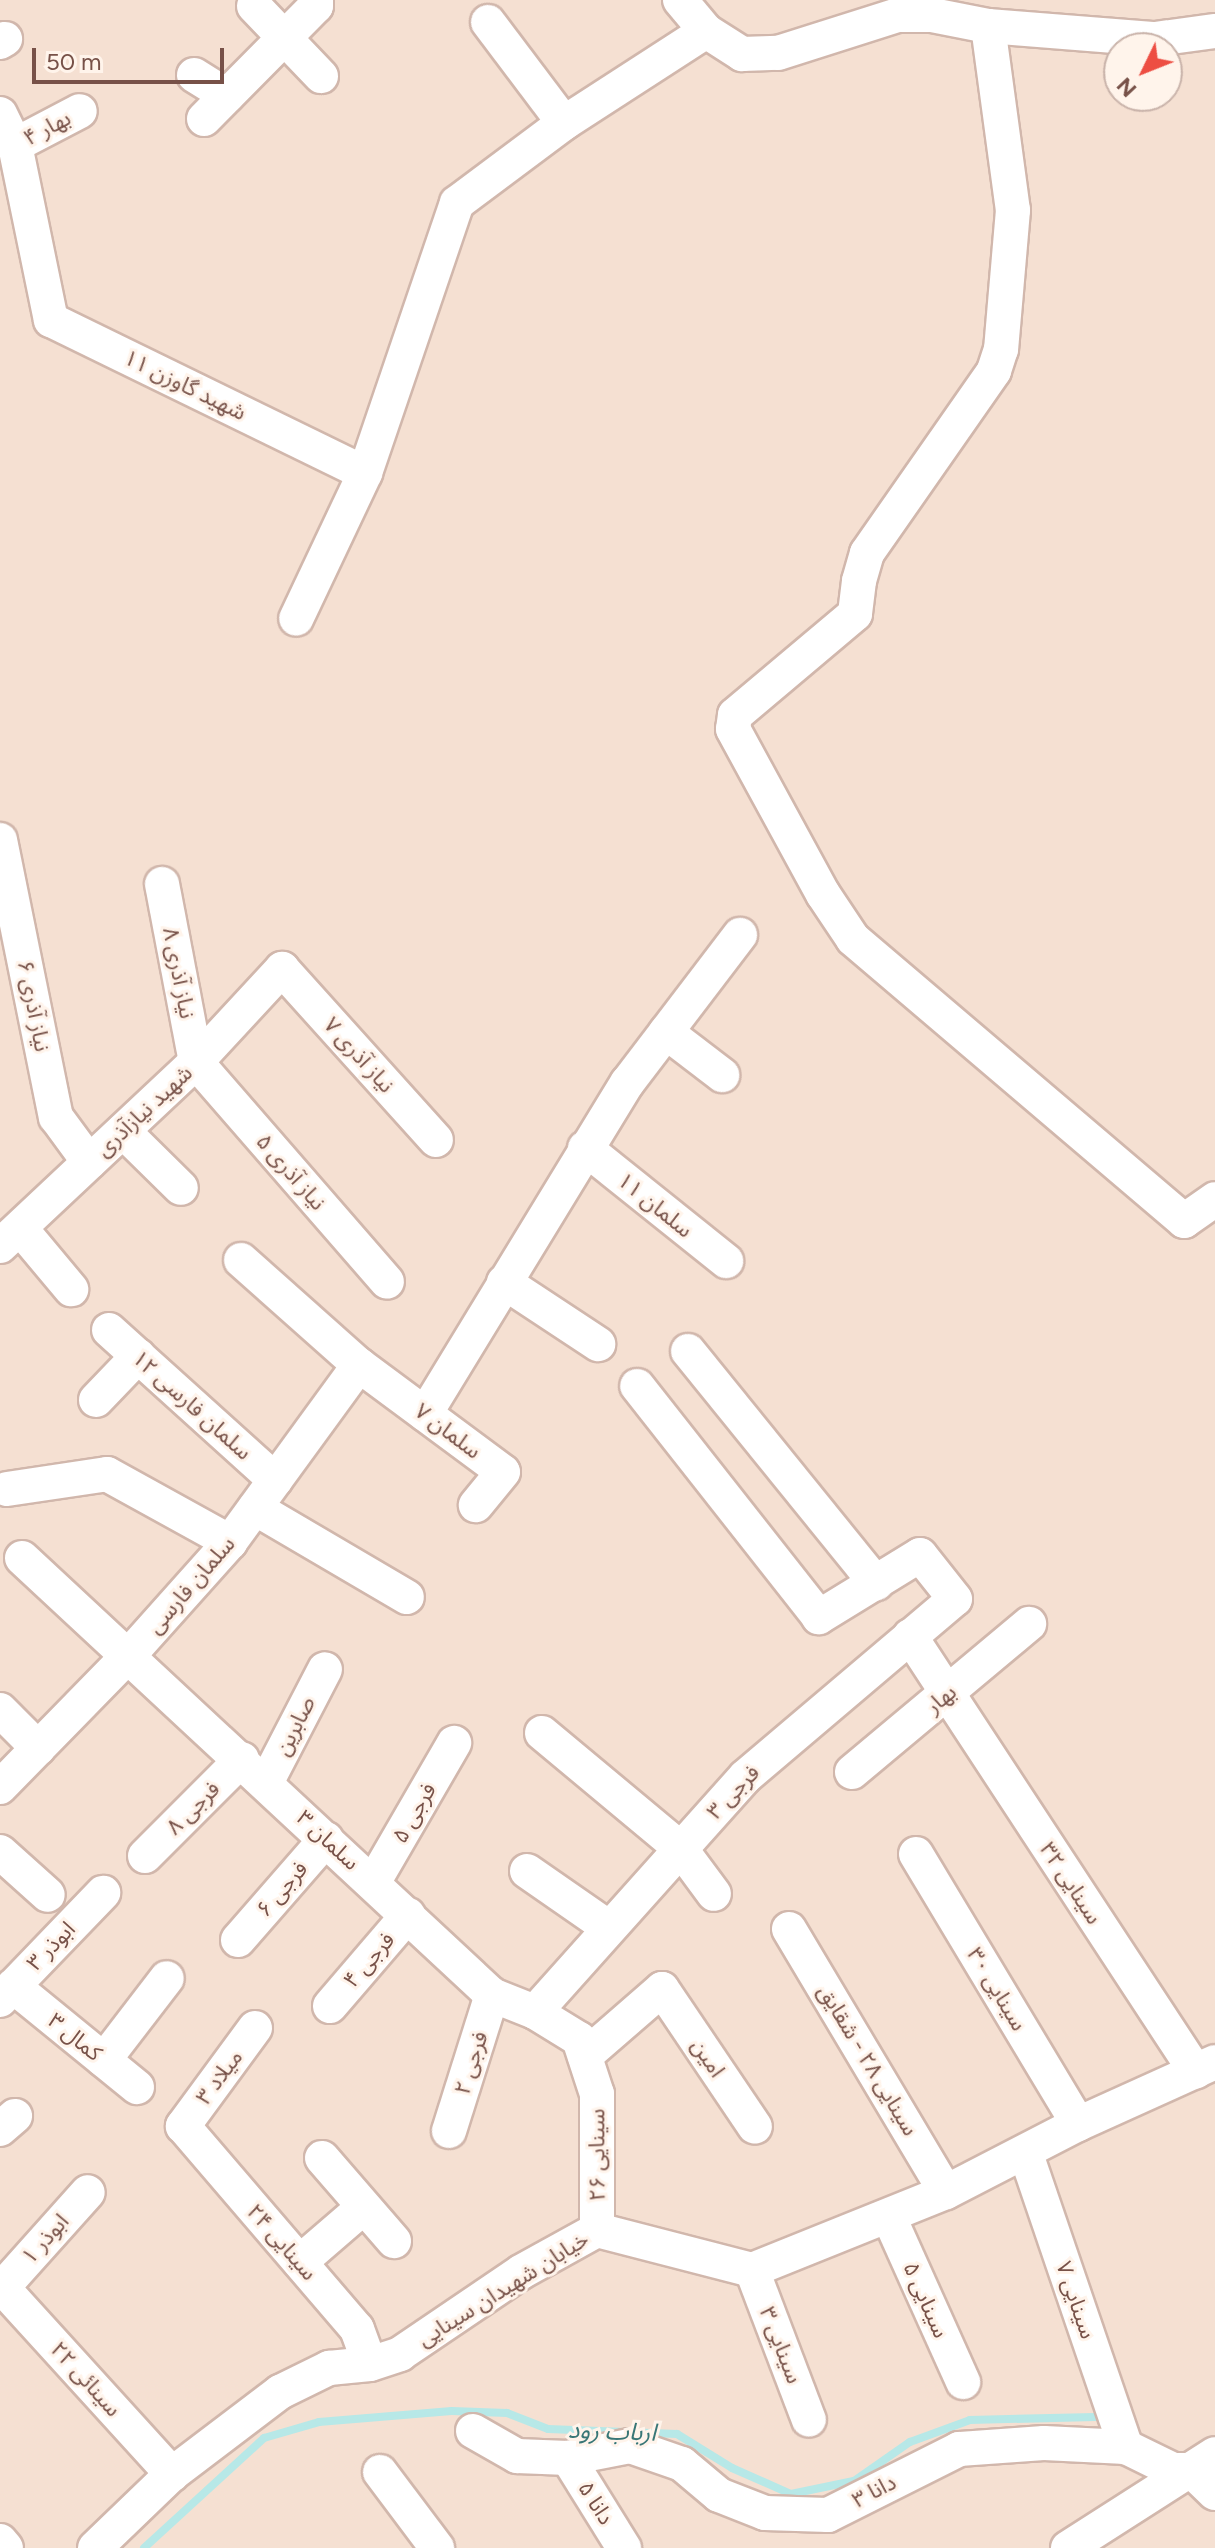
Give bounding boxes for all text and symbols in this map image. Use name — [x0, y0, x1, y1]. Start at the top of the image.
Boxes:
scale bar — [36, 32, 228, 82]
north arrow — [1103, 32, 1183, 112]
text: 50 m — [46, 47, 102, 76]
text: N — [1111, 72, 1142, 103]
street label: بهار ۴ — [19, 105, 75, 151]
street label: شهید گاوزن ۱۱ — [120, 344, 250, 426]
street label: نیاز آذری ۸ — [157, 925, 201, 1021]
street label: نیاز آذری ۶ — [12, 958, 56, 1054]
street label: نیاز آذری ۷ — [318, 1012, 400, 1098]
street label: شهید نیازآذری — [90, 1060, 198, 1162]
street label: نیاز آذری ۵ — [251, 1128, 331, 1216]
street label: سلمان ۱۱ — [612, 1167, 698, 1243]
street label: سلمان فارسی ۱۲ — [127, 1345, 257, 1465]
street label: سلمان ۷ — [410, 1398, 486, 1464]
street label: سلمان فارسی — [141, 1531, 241, 1639]
street label: بهار — [920, 1679, 962, 1719]
street label: صابرین — [269, 1692, 321, 1760]
street label: فرجی ۳ — [701, 1760, 765, 1824]
street label: فرجی ۸ — [161, 1776, 225, 1840]
street label: فرجی ۵ — [386, 1778, 442, 1848]
street label: سلمان ۳ — [291, 1804, 365, 1876]
street label: سینایی ۳۲ — [1035, 1837, 1107, 1929]
street label: فرجی ۶ — [251, 1856, 313, 1922]
street label: ابوذر ۳ — [21, 1916, 81, 1976]
street label: فرجی ۴ — [338, 1927, 400, 1993]
street label: سینایی ۳۰ — [962, 1942, 1032, 2036]
street label: سینایی ۲۸ - شقایق — [812, 1980, 924, 2140]
street label: کمال ۳ — [43, 2007, 107, 2067]
street label: فرجی ۲ — [448, 2028, 494, 2098]
street label: امین — [686, 2034, 730, 2082]
street label: میلاد ۳ — [190, 2045, 248, 2109]
street label: سینایی ۲۶ — [584, 2109, 610, 2201]
street label: سینایی ۲۴ — [242, 2198, 322, 2286]
street label: ابوذر ۱ — [16, 2209, 74, 2269]
street label: خیابان شهیدان سینایی — [413, 2226, 593, 2352]
street label: سینایی ۵ — [898, 2258, 954, 2342]
street label: سینایی ۷ — [1050, 2258, 1102, 2342]
street label: سینایی ۳ — [754, 2303, 808, 2387]
street label: سینائی ۲۲ — [45, 2336, 127, 2422]
water label: ارباب رود — [568, 2415, 656, 2447]
street label: دانا ۳ — [847, 2469, 901, 2513]
street label: دانا ۵ — [573, 2476, 619, 2530]

